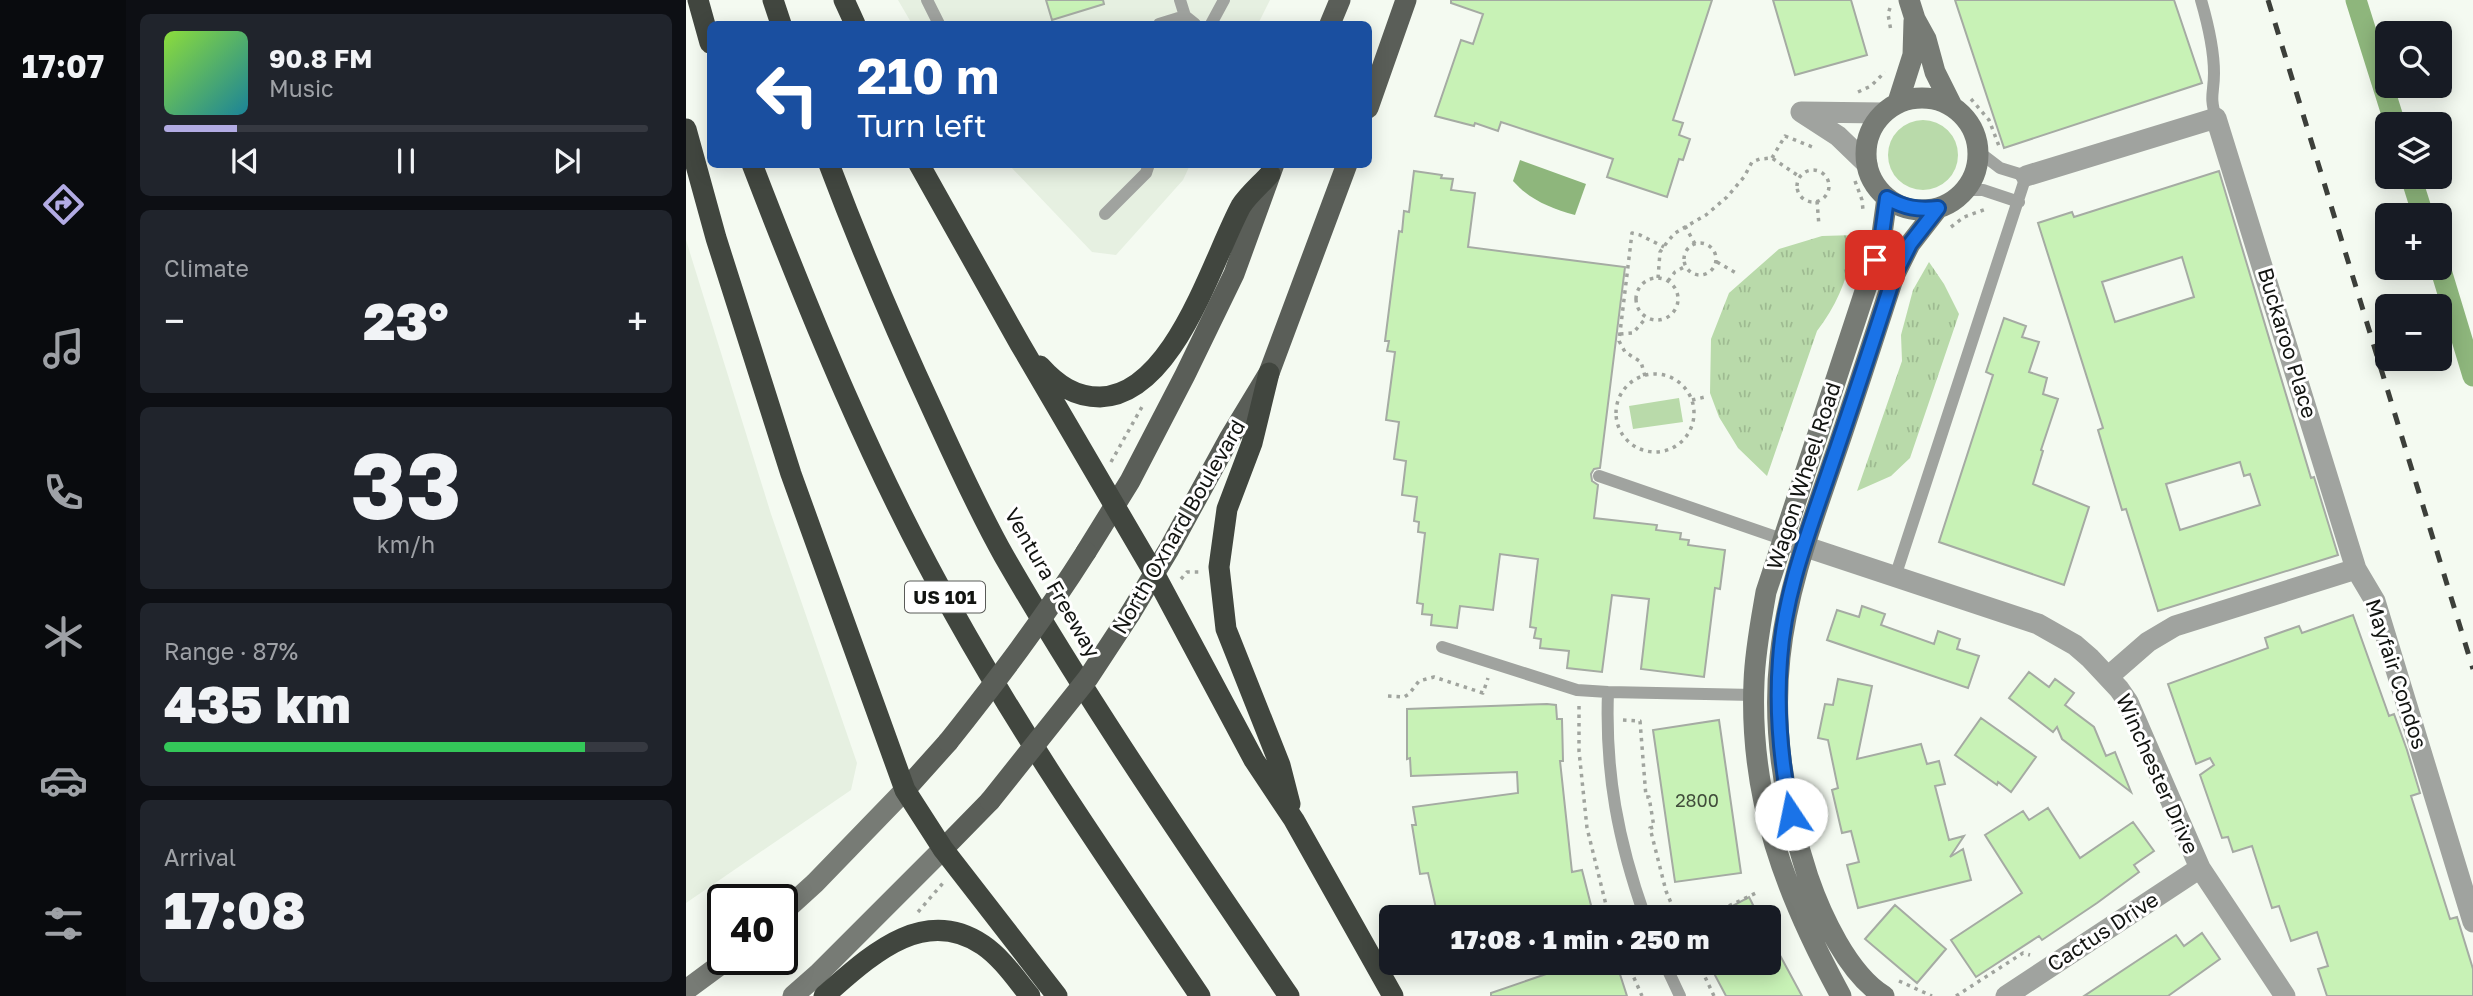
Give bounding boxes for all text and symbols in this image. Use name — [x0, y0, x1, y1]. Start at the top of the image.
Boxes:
map controls — [2375, 21, 2452, 371]
button: search — [2375, 21, 2452, 98]
text: 90.8 FM — [269, 43, 372, 74]
text: 210 m — [857, 46, 999, 105]
text: 17:07 — [22, 47, 104, 85]
icon: left — [742, 49, 833, 140]
text: Music — [269, 74, 334, 102]
text: Turn left — [857, 106, 986, 144]
button: layers — [2375, 112, 2452, 189]
icon: previous — [226, 142, 264, 180]
icon: pause — [387, 142, 425, 180]
icon: next — [548, 142, 586, 180]
icon: directions — [39, 180, 88, 229]
button: + — [2375, 203, 2452, 280]
pin — [1845, 230, 1905, 290]
icon: arrive — [1856, 241, 1894, 279]
text: Climate — [164, 254, 249, 282]
street label: Buckaroo Place — [2253, 264, 2323, 421]
text: 23° — [363, 289, 449, 351]
button: − — [2375, 294, 2452, 371]
text: − — [164, 298, 185, 343]
text: + — [627, 298, 648, 343]
icon: music — [39, 324, 88, 373]
street label: Wagon Wheel Road — [1760, 379, 1846, 573]
street label: North Oxnard Boulevard — [1106, 415, 1250, 638]
text: 33 — [350, 430, 462, 539]
icon: phone — [39, 468, 88, 517]
street label: Ventura Freeway — [1000, 503, 1106, 662]
text: km/h — [377, 530, 435, 558]
road number: US 101 — [905, 582, 985, 612]
street label: Mayfair Condos — [2360, 595, 2433, 752]
icon: climate — [39, 612, 88, 661]
text: Range · 87% — [164, 637, 298, 665]
text: 435 km — [164, 672, 351, 734]
street label: Winchester Drive — [2111, 690, 2205, 858]
icon: car — [39, 756, 88, 805]
position arrow — [1754, 777, 1828, 851]
house number: 2800 — [1675, 789, 1719, 811]
text: Arrival — [164, 843, 236, 871]
text: 17:08 — [164, 878, 305, 940]
speed limit sign: 40 — [707, 884, 798, 975]
street label: Cactus Drive — [2042, 886, 2163, 977]
icon: filters — [39, 899, 88, 948]
text: 17:08 · 1 min · 250 m — [1451, 924, 1709, 955]

